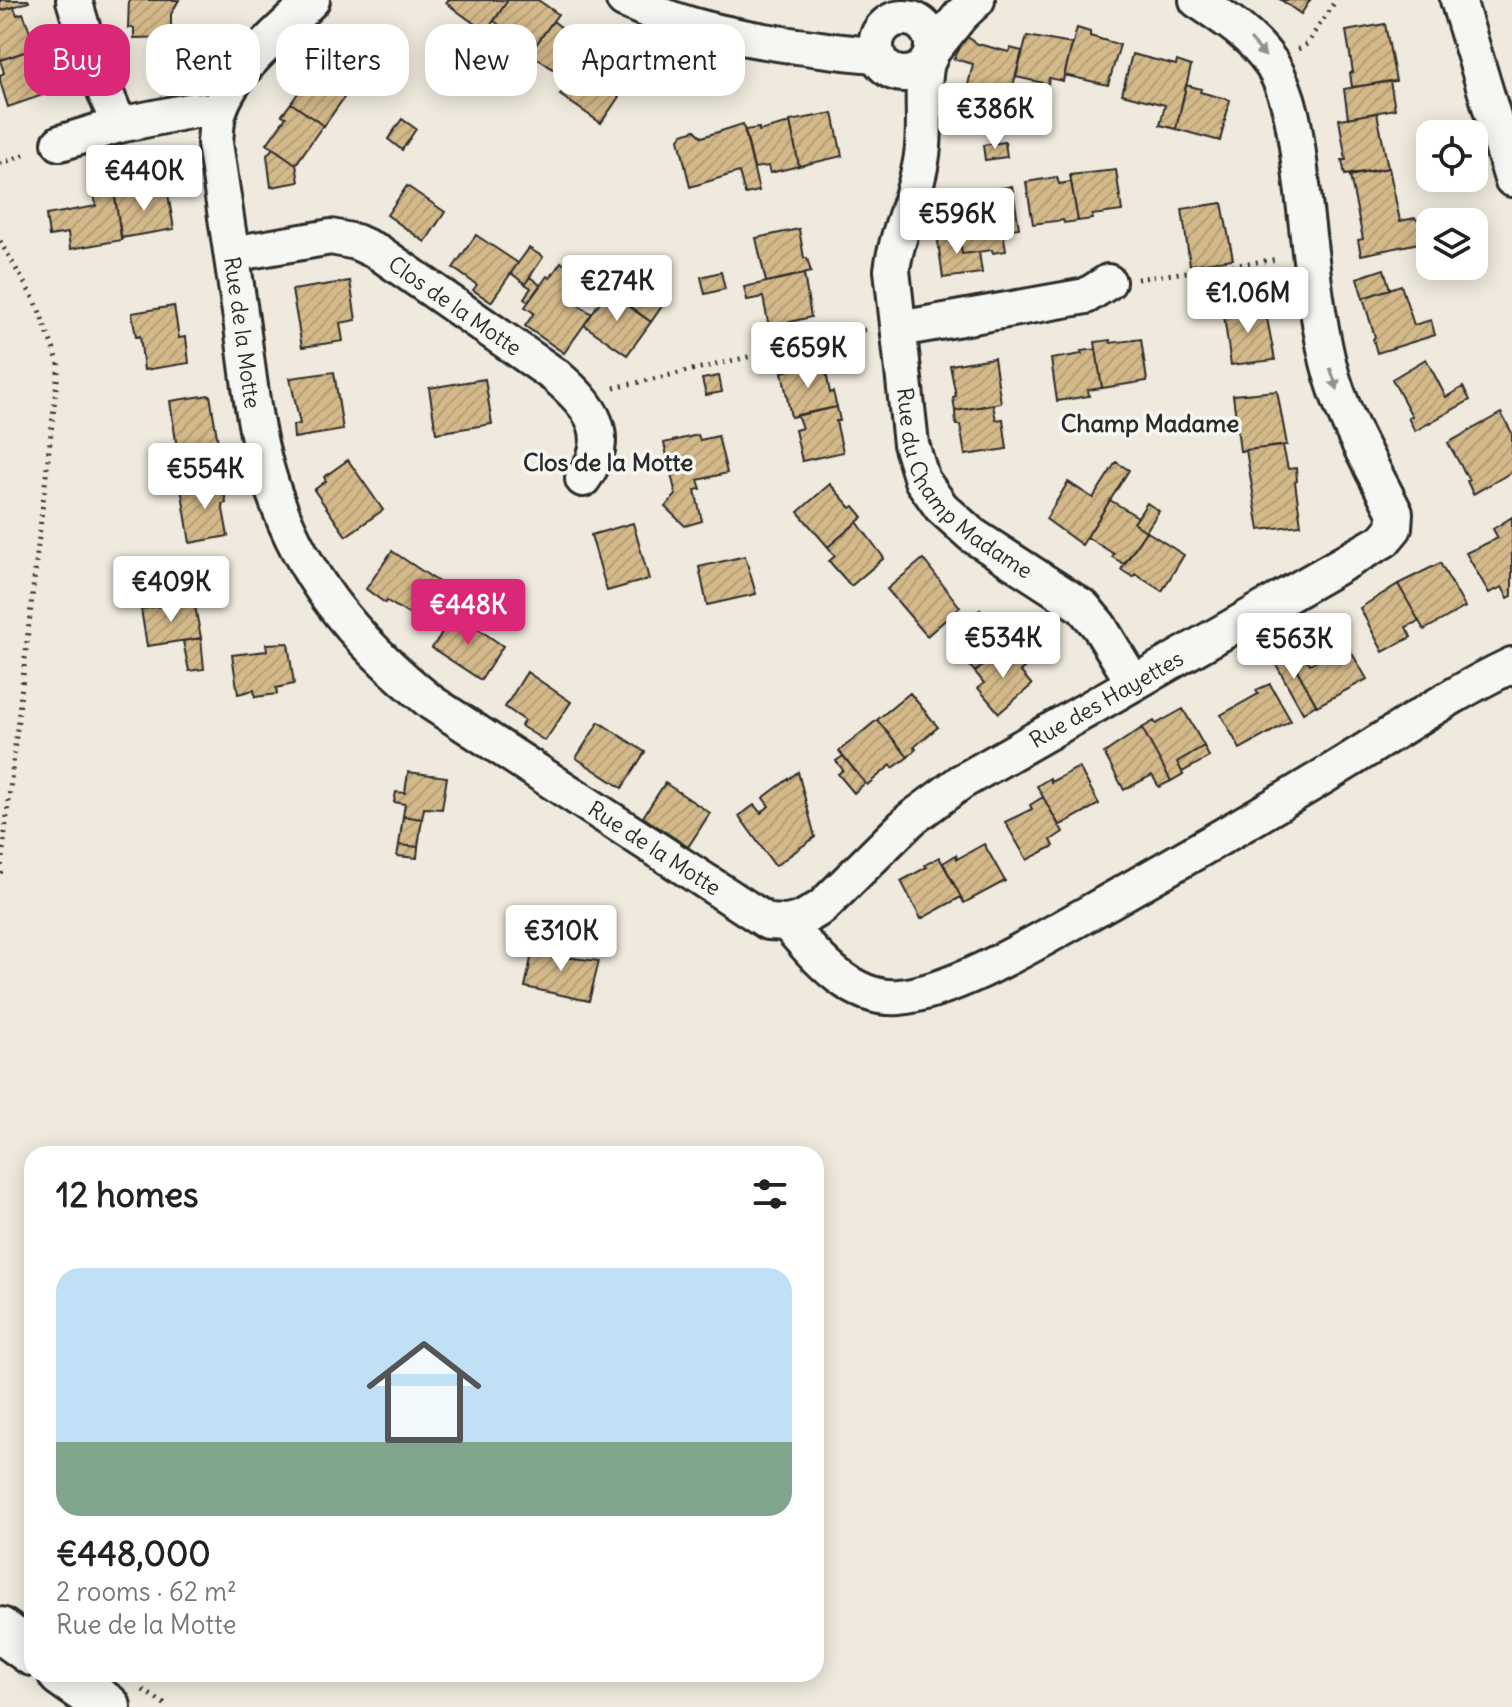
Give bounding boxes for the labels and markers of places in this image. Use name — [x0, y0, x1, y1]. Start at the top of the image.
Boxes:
pin: €386K — [939, 83, 1051, 151]
pin: €440K — [88, 145, 200, 213]
pin: €596K — [901, 188, 1013, 256]
pin: €274K — [561, 255, 673, 323]
pin: €1.06M — [1183, 267, 1313, 335]
pin: €659K — [752, 322, 864, 390]
pin: €554K — [149, 443, 261, 511]
pin: €409K — [115, 556, 227, 624]
pin: €448K — [412, 579, 524, 647]
pin: €534K — [947, 612, 1059, 680]
pin: €563K — [1238, 613, 1350, 681]
pin: €310K — [505, 905, 617, 973]

